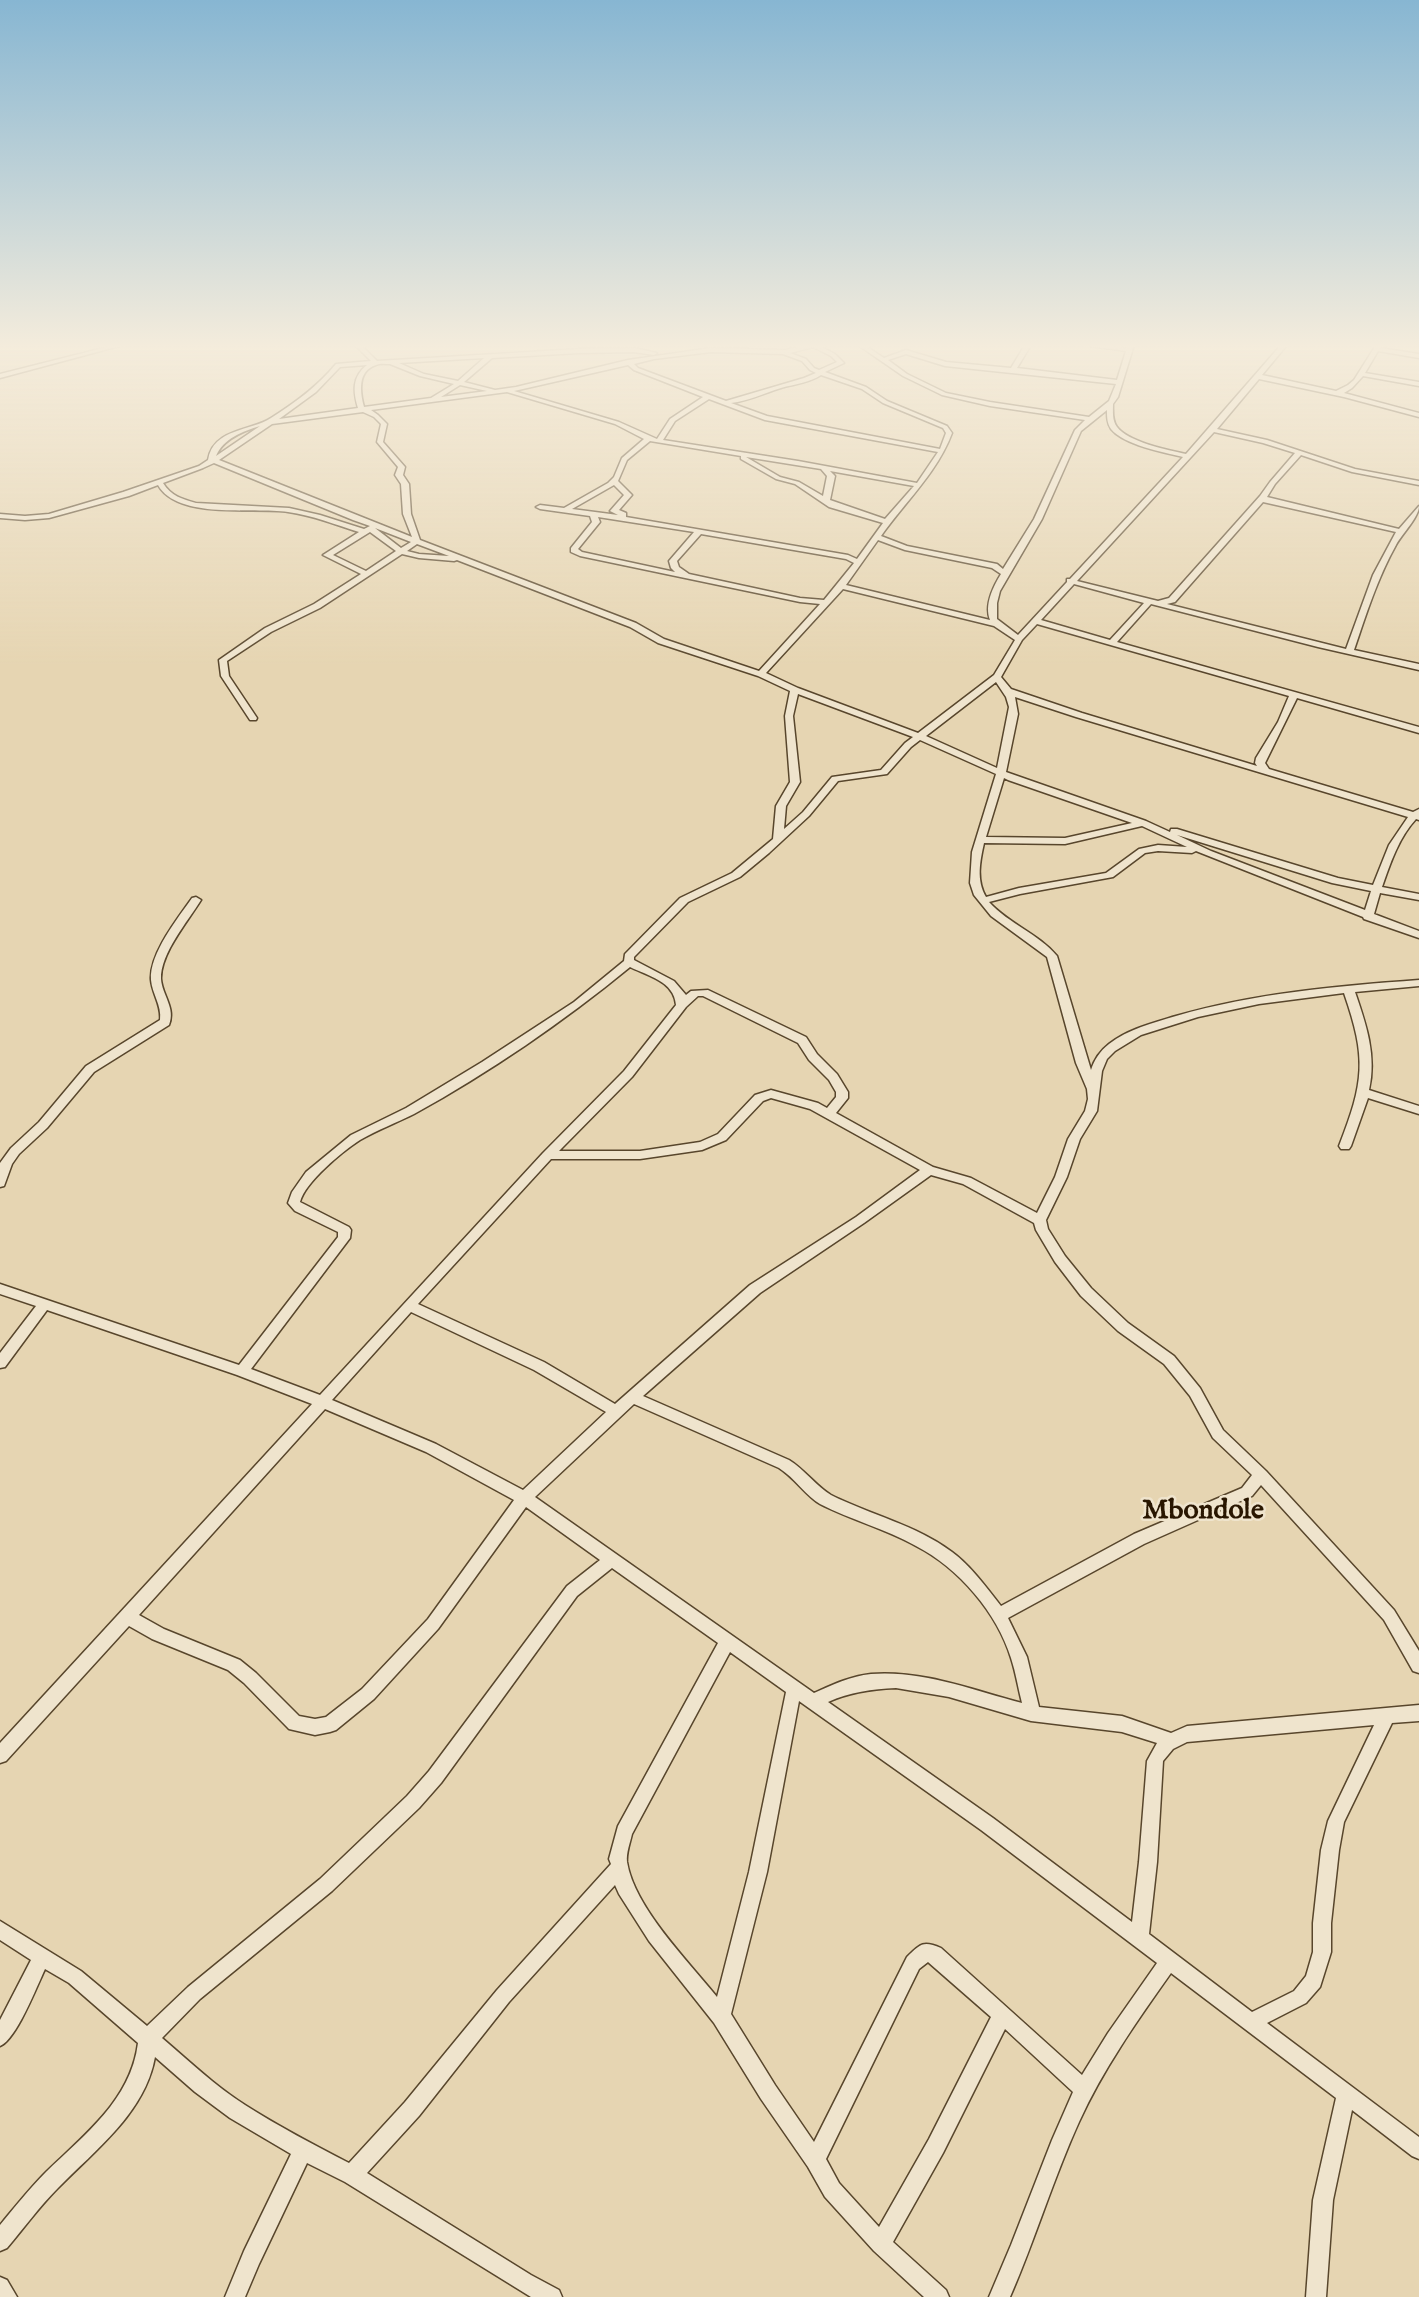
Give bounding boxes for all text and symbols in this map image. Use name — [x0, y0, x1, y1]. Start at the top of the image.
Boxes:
district label: Mbondole — [1142, 1495, 1264, 1529]

